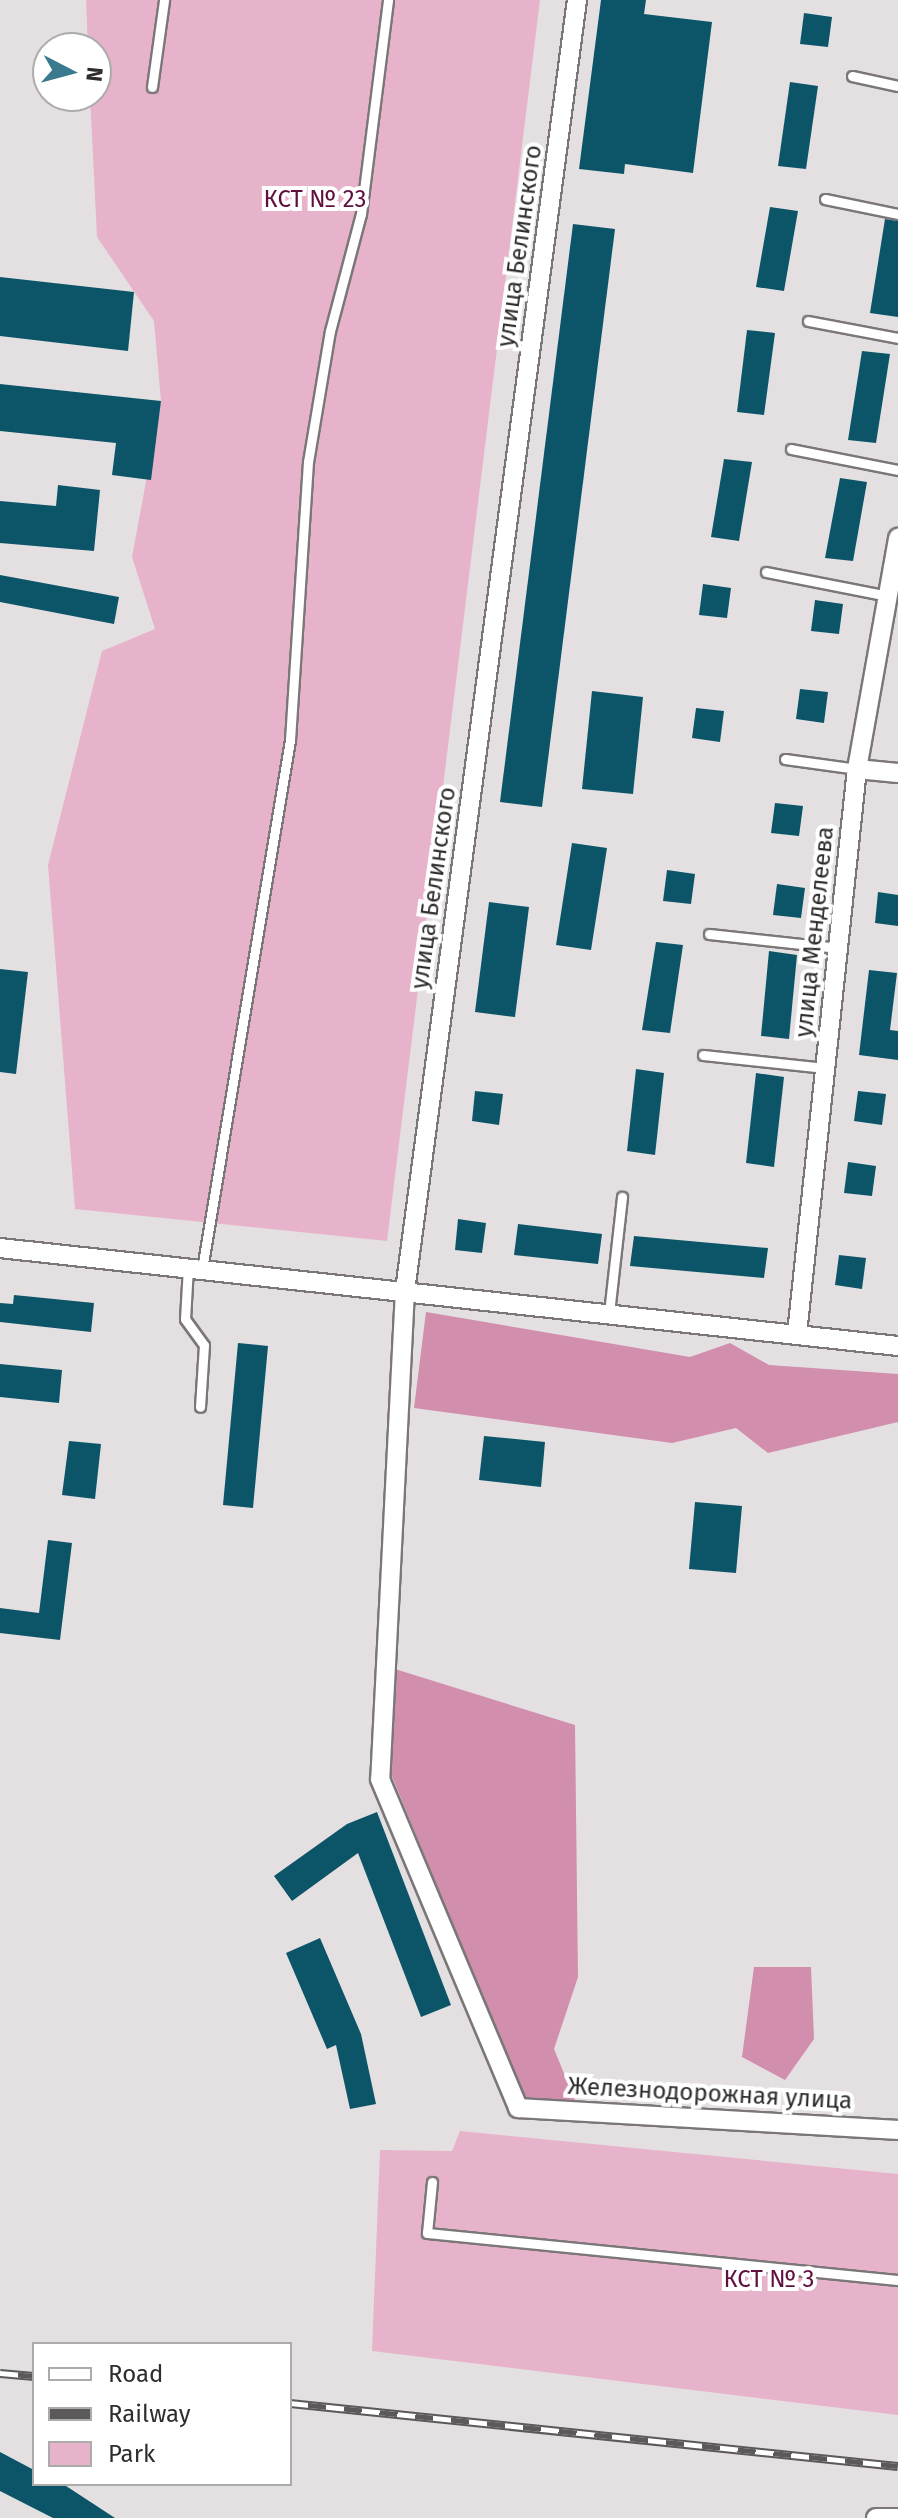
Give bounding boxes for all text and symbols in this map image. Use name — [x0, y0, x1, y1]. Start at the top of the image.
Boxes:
north arrow — [32, 32, 112, 112]
text: N — [80, 66, 109, 83]
street label: улица Белинского — [492, 143, 548, 349]
park label: КСТ № 23 — [264, 186, 366, 214]
street label: улица Белинского — [406, 785, 462, 991]
street label: улица Менделеева — [790, 825, 840, 1039]
street label: Железнодорожная улица — [567, 2072, 853, 2116]
park label: КСТ № 3 — [723, 2266, 815, 2294]
legend — [32, 2342, 292, 2486]
text: Road — [108, 2360, 163, 2388]
text: Railway — [108, 2400, 191, 2428]
text: Park — [108, 2440, 155, 2468]

